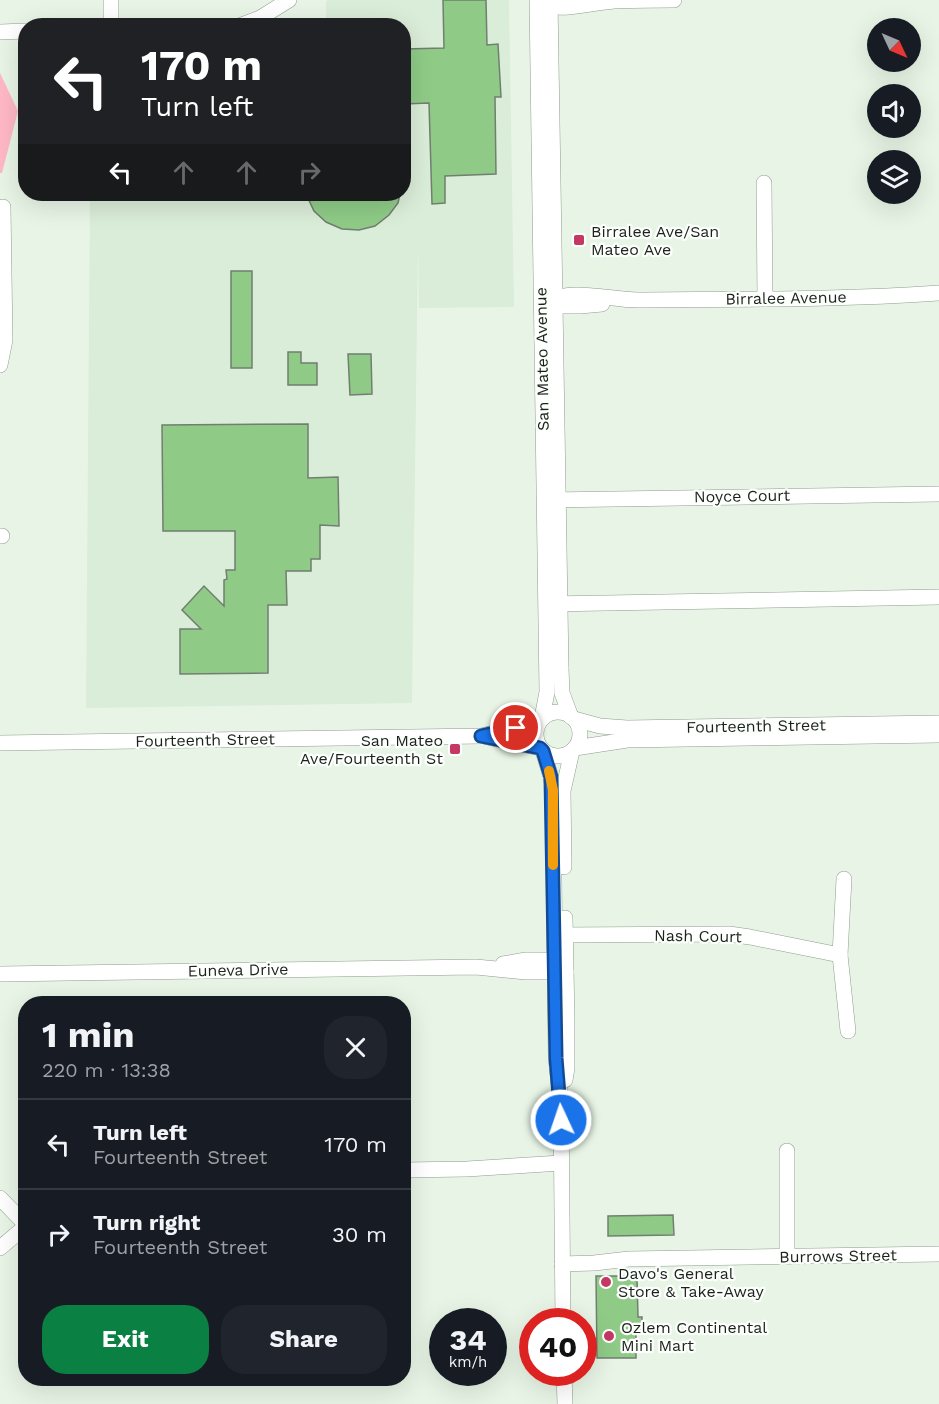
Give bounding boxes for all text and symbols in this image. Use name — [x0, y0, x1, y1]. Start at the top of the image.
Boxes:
north arrow — [867, 18, 921, 72]
map controls — [867, 18, 921, 204]
text: 170 m — [141, 41, 262, 90]
icon: left — [42, 42, 120, 120]
button: sound — [867, 84, 921, 138]
text: Turn left — [141, 91, 253, 123]
button: layers — [867, 150, 921, 204]
icon: left — [104, 156, 137, 189]
icon: ahead — [167, 156, 200, 189]
icon: ahead — [230, 156, 263, 189]
icon: right — [293, 156, 326, 189]
place label: Birralee Ave/San Mateo Ave — [591, 222, 719, 259]
marker: Birralee Ave/San Mateo Ave — [572, 233, 586, 247]
street label: San Mateo Avenue — [531, 287, 553, 431]
street label: Birralee Avenue — [725, 287, 847, 309]
street label: Noyce Court — [694, 486, 790, 506]
pin — [490, 702, 541, 753]
icon: arrive — [499, 711, 532, 744]
street label: Fourteenth Street — [686, 715, 826, 737]
street label: Fourteenth Street — [135, 729, 275, 751]
place label: San Mateo Ave/Fourteenth St — [300, 731, 443, 768]
marker: San Mateo Ave/Fourteenth St — [448, 742, 462, 756]
street label: Nash Court — [654, 926, 742, 946]
street label: Euneva Drive — [187, 960, 289, 980]
text: 1 min — [42, 1014, 134, 1056]
button: close — [324, 1016, 387, 1079]
text: 220 m · 13:38 — [42, 1058, 171, 1082]
position arrow — [529, 1088, 593, 1152]
text: Turn left — [93, 1120, 187, 1145]
icon: left — [42, 1128, 75, 1161]
text: 170 m — [324, 1132, 387, 1157]
text: Fourteenth Street — [93, 1145, 267, 1169]
text: Turn right — [93, 1210, 200, 1235]
icon: right — [42, 1218, 75, 1251]
text: 30 m — [332, 1222, 387, 1247]
text: Fourteenth Street — [93, 1235, 267, 1259]
street label: Burrows Street — [779, 1245, 897, 1267]
place label: Davo's General Store & Take-Away — [618, 1264, 764, 1301]
marker: Davo's General Store & Take-Away — [599, 1275, 613, 1289]
button: Exit — [42, 1305, 209, 1374]
button: Share — [221, 1305, 387, 1374]
speed limit sign: 40 — [519, 1308, 597, 1386]
place label: Ozlem Continental Mini Mart — [621, 1318, 767, 1355]
text: 34 — [449, 1322, 487, 1357]
marker: Ozlem Continental Mini Mart — [602, 1329, 616, 1343]
text: km/h — [449, 1353, 487, 1371]

